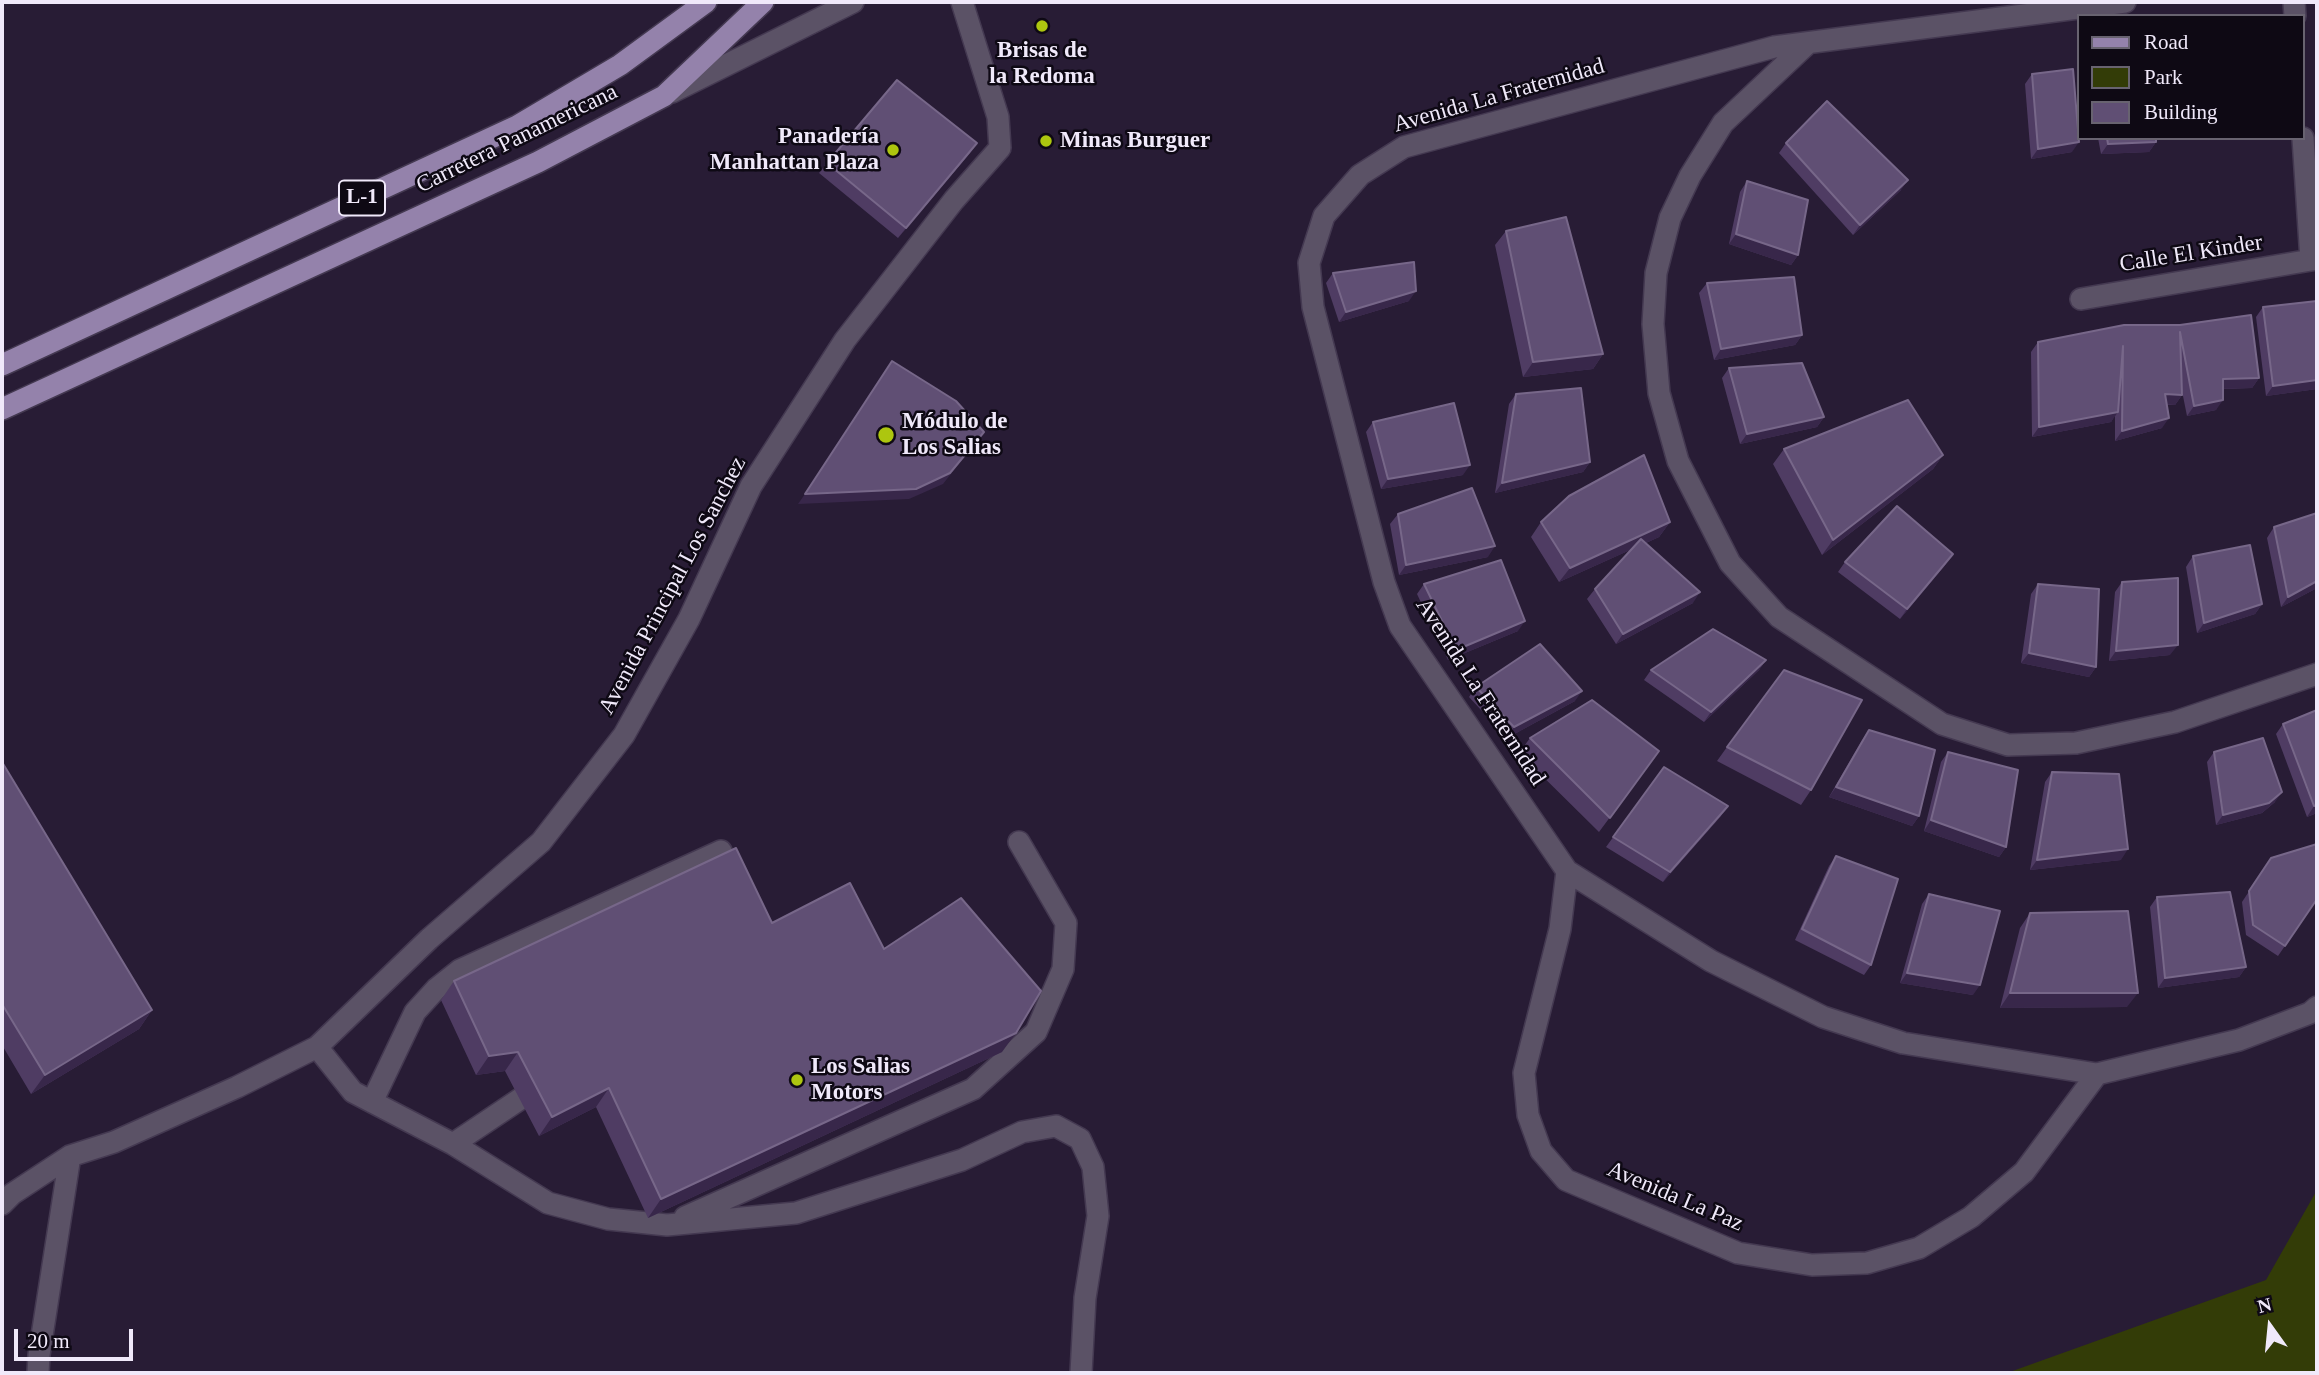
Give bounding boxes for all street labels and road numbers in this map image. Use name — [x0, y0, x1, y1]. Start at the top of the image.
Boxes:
street label: Avenida La Fraternidad — [1390, 53, 1608, 139]
street label: Carretera Panamericana — [412, 78, 622, 200]
road number: L-1 — [339, 180, 385, 216]
street label: Calle El Kinder — [2118, 229, 2264, 279]
street label: Avenida Principal Los Sanchez — [593, 453, 753, 719]
street label: Avenida La Fraternidad — [1409, 593, 1551, 791]
street label: Avenida La Paz — [1603, 1156, 1747, 1238]

